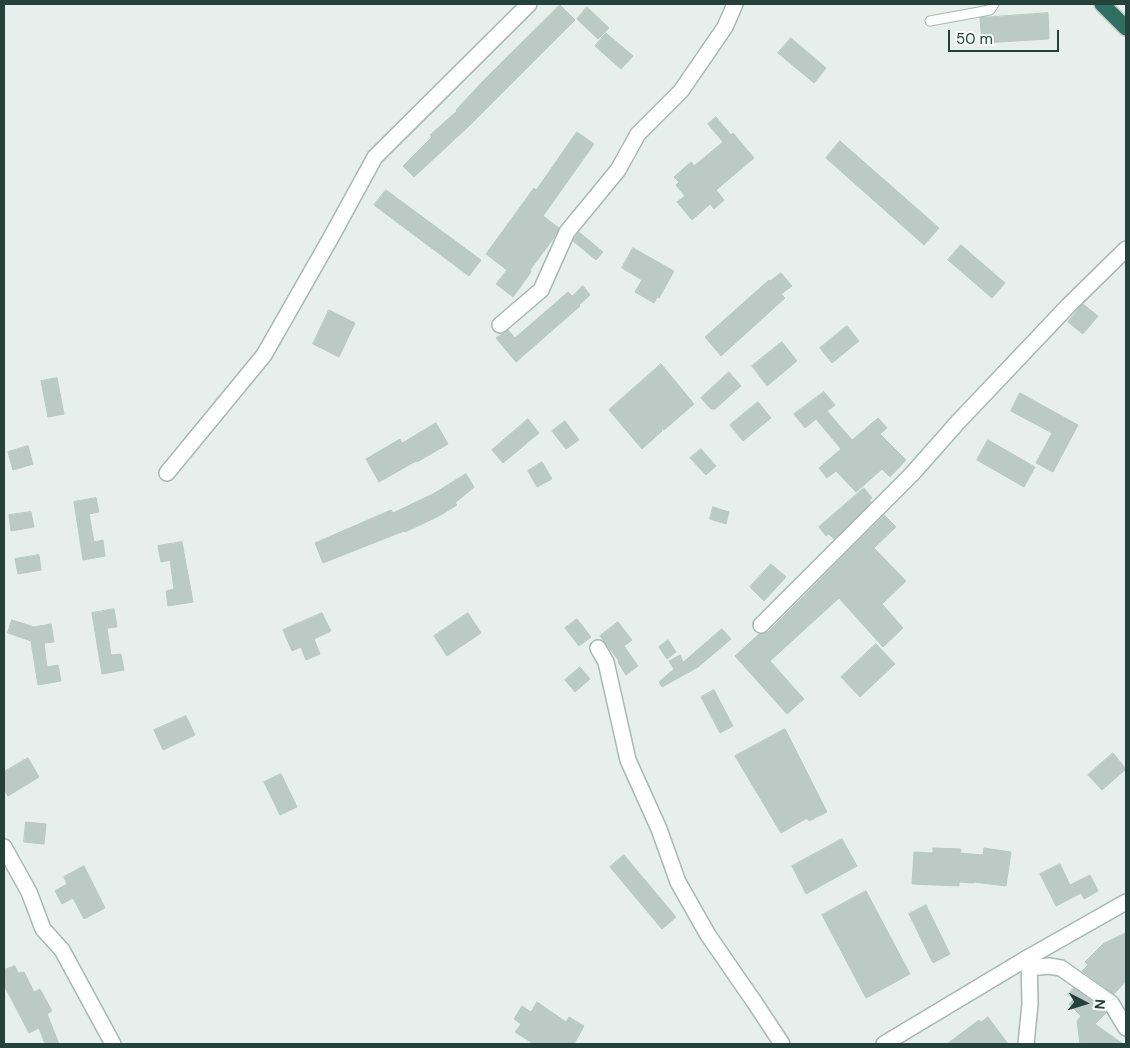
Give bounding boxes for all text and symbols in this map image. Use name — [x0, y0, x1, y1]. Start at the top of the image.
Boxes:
scale bar — [950, 20, 1061, 52]
text: 50 m — [956, 29, 993, 49]
north arrow — [1060, 978, 1110, 1028]
text: N — [1091, 998, 1109, 1010]

